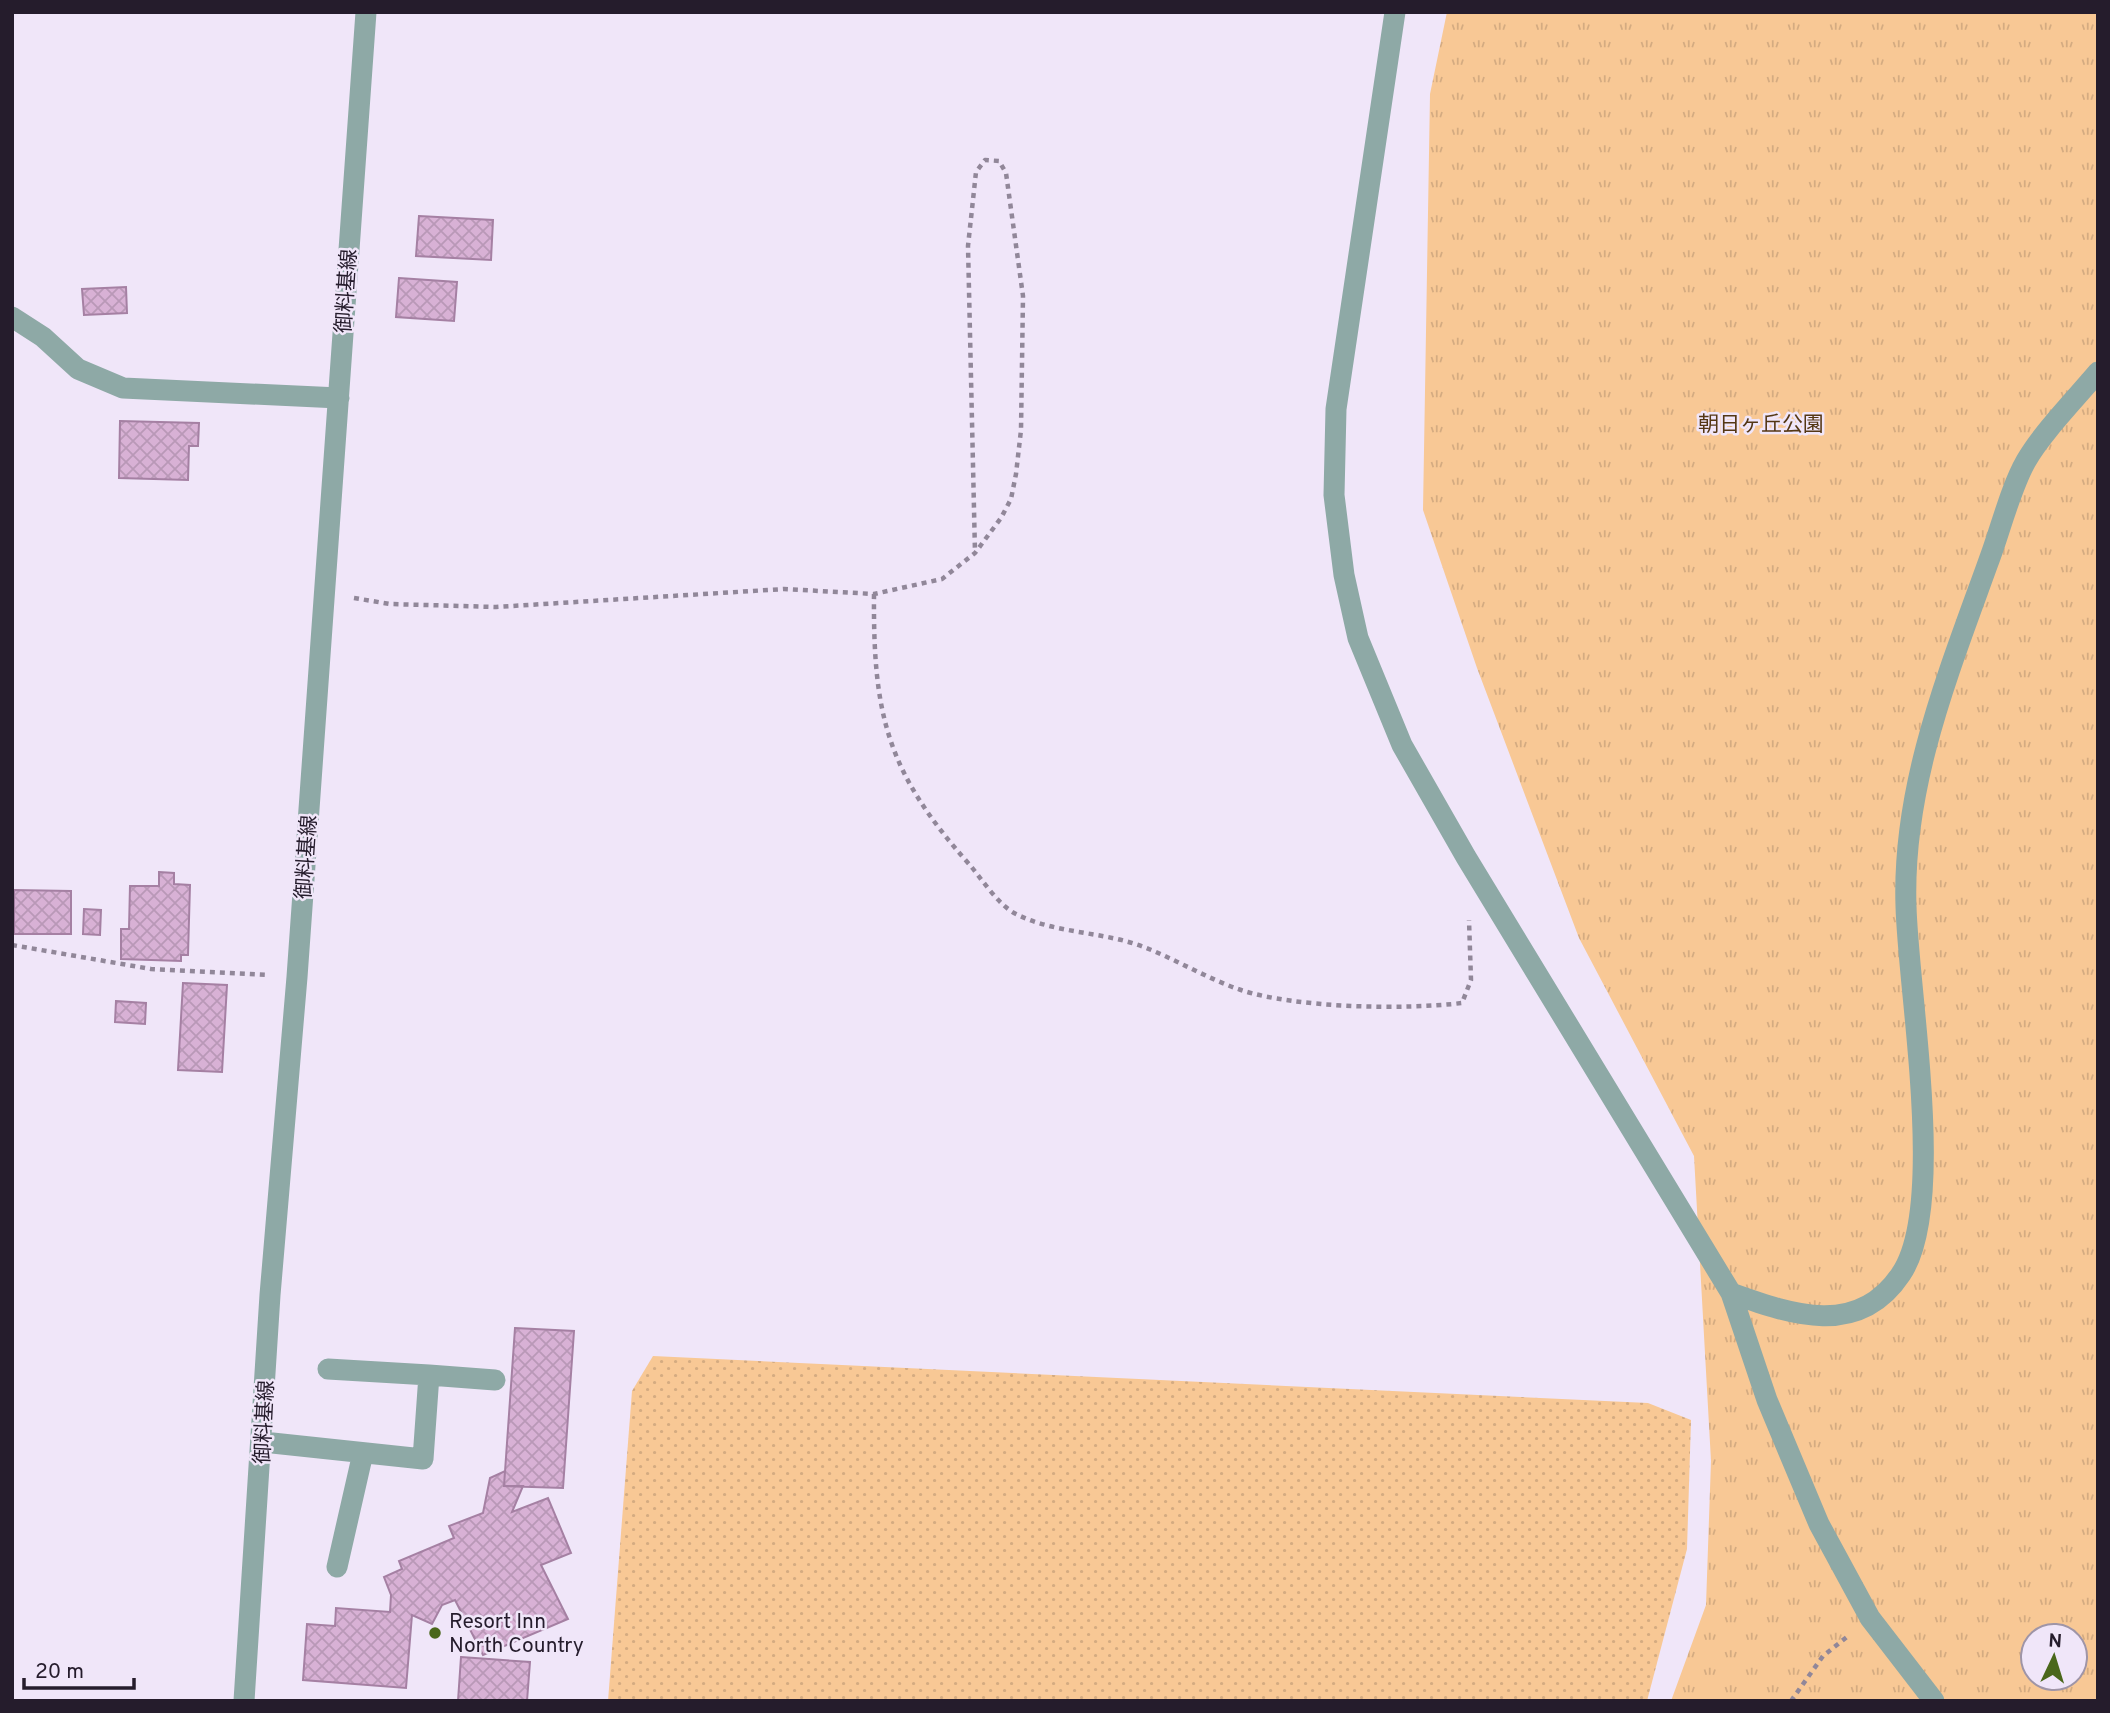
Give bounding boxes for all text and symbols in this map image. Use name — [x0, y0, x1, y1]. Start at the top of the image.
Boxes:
street label: 御料基線 — [331, 248, 364, 334]
park label: 朝日ヶ丘公園 — [1698, 412, 1824, 439]
street label: 御料基線 — [291, 814, 324, 900]
street label: 御料基線 — [250, 1379, 281, 1465]
place label: Resort Inn North Country — [449, 1609, 584, 1660]
north arrow — [2019, 1622, 2089, 1692]
marker: Resort Inn North Country — [427, 1625, 443, 1641]
text: N — [2047, 1630, 2063, 1654]
scale bar — [24, 1646, 135, 1690]
text: 20 m — [35, 1659, 84, 1686]

